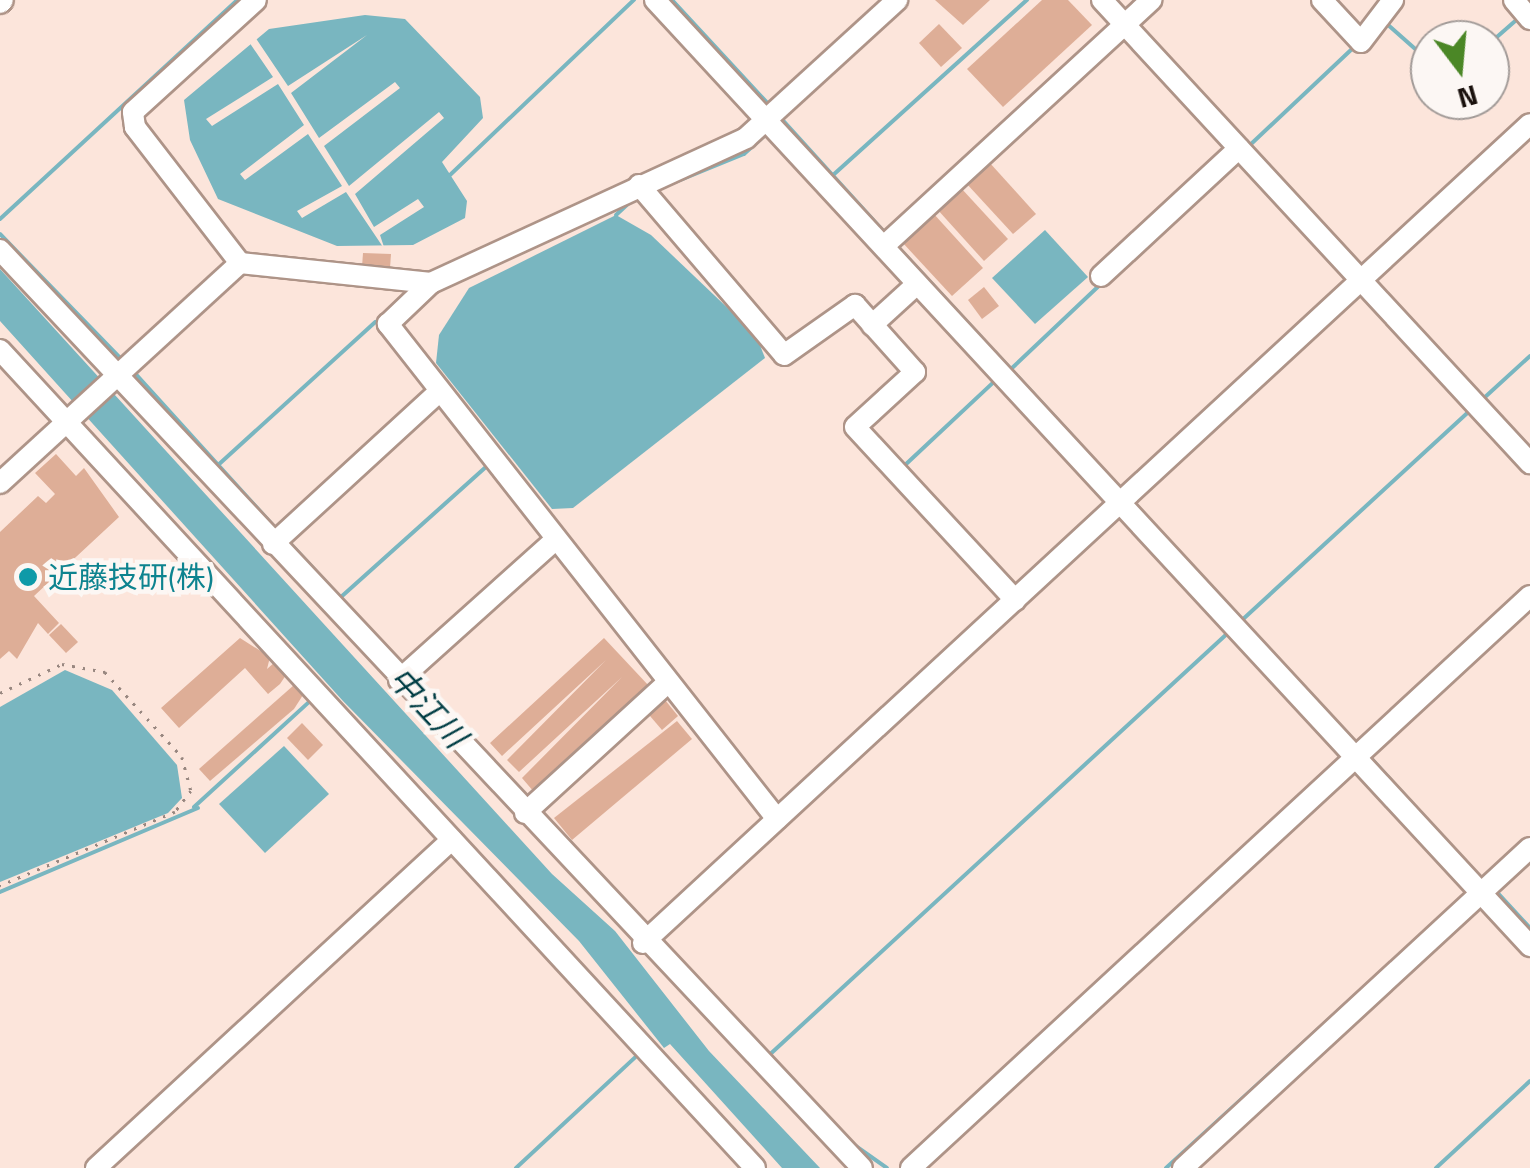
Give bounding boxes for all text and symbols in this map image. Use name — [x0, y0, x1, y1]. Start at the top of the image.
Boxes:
north arrow — [1410, 20, 1510, 120]
text: N — [1453, 74, 1483, 121]
place label: 近藤技研(株) — [48, 559, 214, 595]
marker: 近藤技研(株) — [17, 566, 39, 588]
water label: 中江川 — [381, 659, 475, 755]

